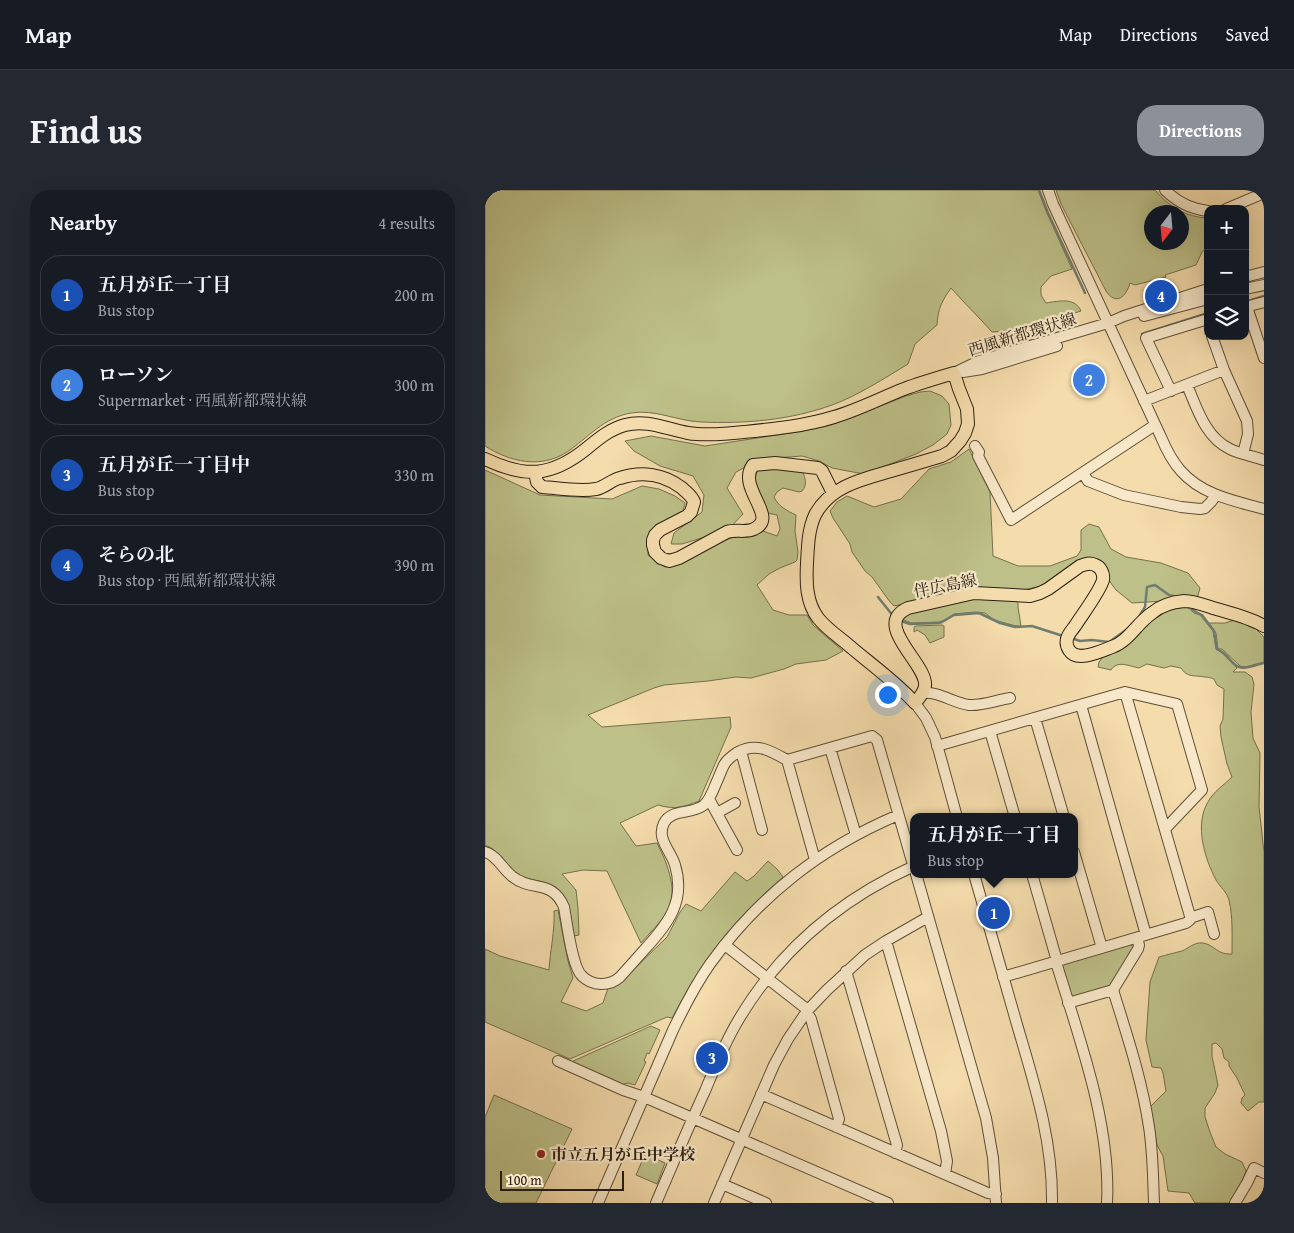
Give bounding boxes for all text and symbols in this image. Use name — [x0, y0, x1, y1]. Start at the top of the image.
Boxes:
text: Map — [25, 17, 72, 52]
text: Map — [1059, 21, 1092, 48]
text: Directions — [1120, 21, 1197, 48]
text: Saved — [1225, 21, 1269, 48]
text: Find us — [30, 105, 143, 156]
button: Directions — [1137, 105, 1264, 156]
north arrow — [1144, 205, 1189, 250]
map controls — [1204, 205, 1249, 340]
button: + — [1204, 205, 1249, 250]
text: Nearby — [50, 207, 117, 238]
text: 4 results — [378, 211, 435, 235]
button: − — [1204, 250, 1249, 295]
text: 五月が丘一丁目 — [98, 270, 231, 298]
pin: 4 — [1145, 277, 1177, 315]
text: 1 — [63, 283, 71, 307]
text: 200 m — [394, 283, 434, 307]
button: layers — [1204, 295, 1249, 340]
text: Bus stop — [98, 298, 154, 322]
street label: 西風新都環状線 — [965, 306, 1079, 362]
text: ローソン — [98, 360, 173, 388]
pin: 2 — [1073, 361, 1105, 399]
text: 2 — [63, 373, 71, 397]
text: 300 m — [394, 373, 434, 397]
text: Supermarket · 西風新都環状線 — [98, 388, 307, 412]
text: 五月が丘一丁目中 — [98, 450, 250, 478]
text: 3 — [63, 463, 71, 487]
text: 330 m — [394, 463, 434, 487]
text: Bus stop — [98, 478, 154, 502]
text: そらの北 — [98, 540, 174, 568]
text: 4 — [63, 553, 71, 577]
text: 390 m — [394, 553, 434, 577]
street label: 伴広島線 — [911, 567, 979, 603]
text: Bus stop · 西風新都環状線 — [98, 568, 276, 592]
your location — [875, 682, 901, 708]
popup — [910, 813, 1078, 878]
text: 五月が丘一丁目 — [927, 820, 1061, 848]
text: Bus stop — [927, 848, 984, 872]
pin: 1 — [978, 894, 1010, 932]
pin: 3 — [696, 1039, 728, 1077]
place label: 市立五月が丘中学校 — [551, 1142, 696, 1166]
marker: 市立五月が丘中学校 — [535, 1148, 547, 1160]
scale bar — [500, 1168, 624, 1191]
text: 100 m — [507, 1170, 542, 1190]

